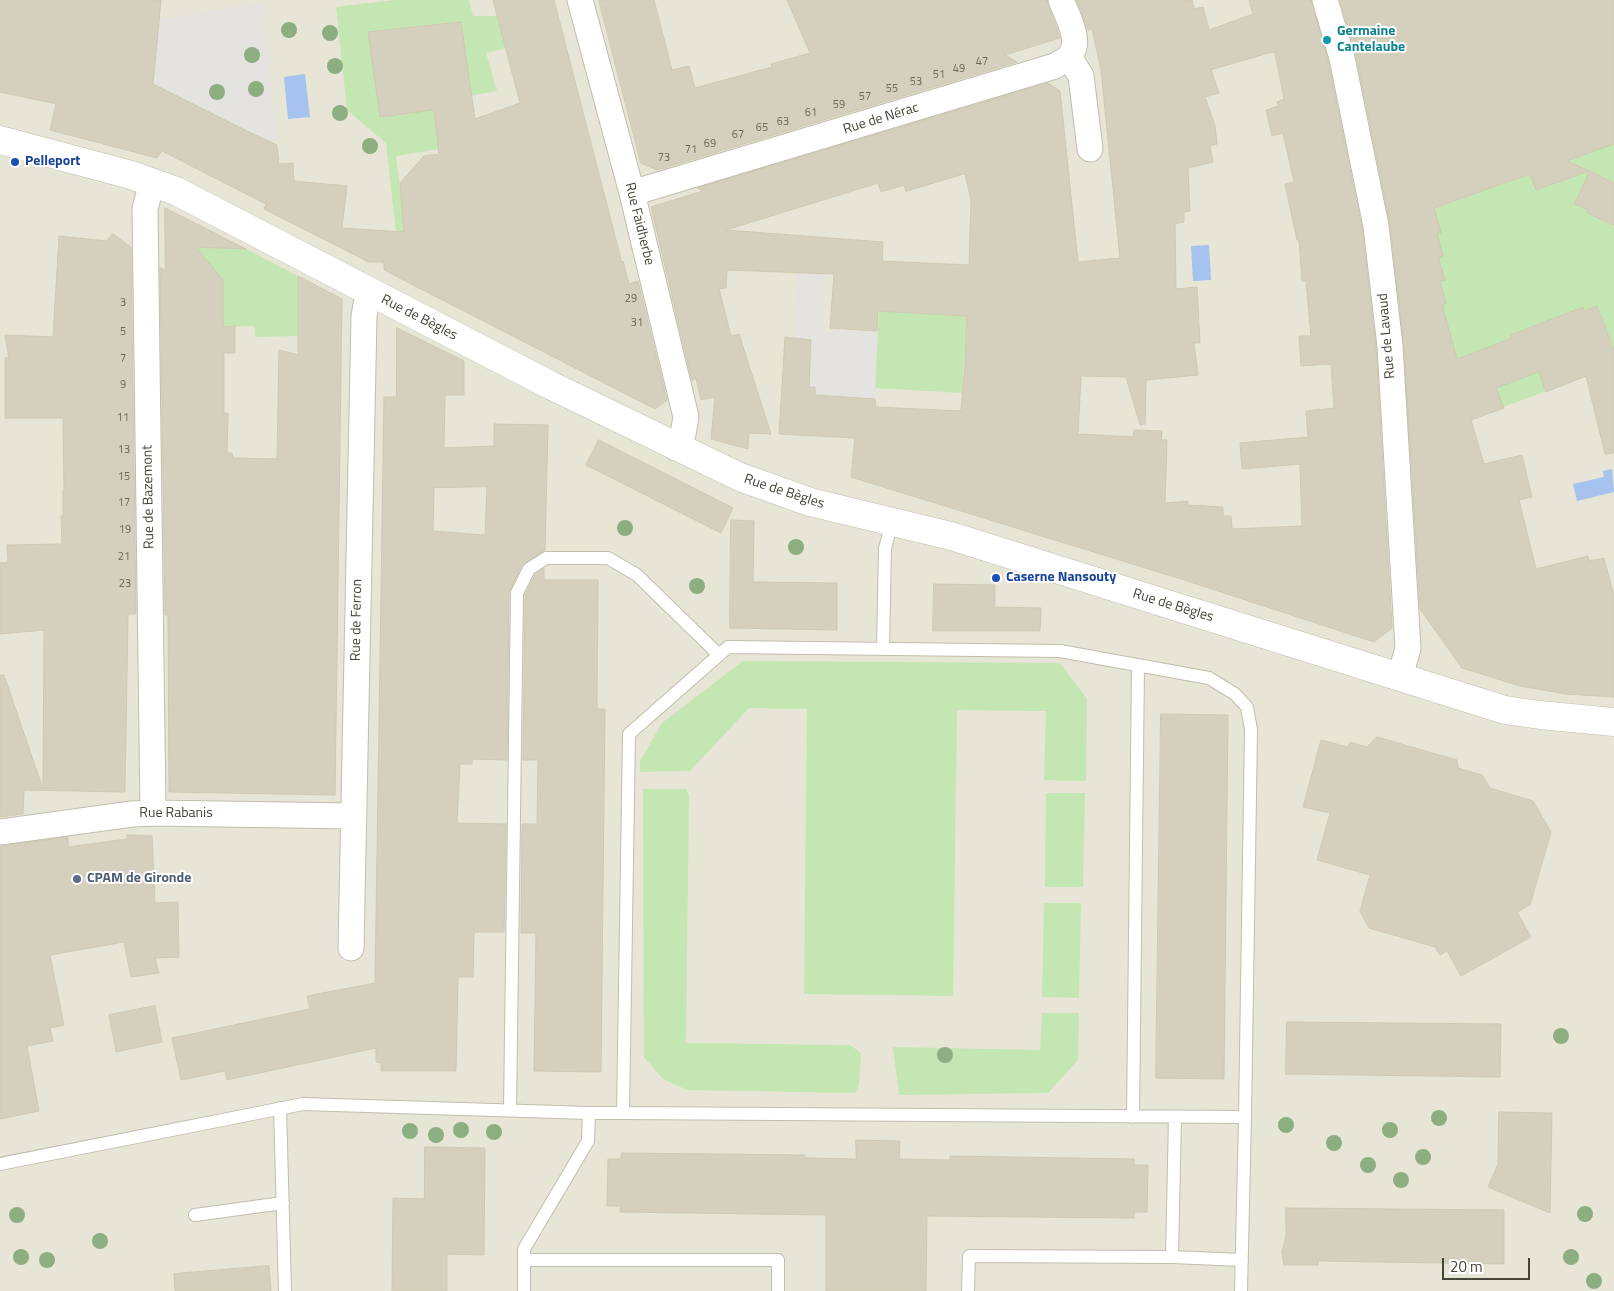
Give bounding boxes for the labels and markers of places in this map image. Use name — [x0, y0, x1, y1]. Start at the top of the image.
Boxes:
place label: Germaine Cantelaube — [1337, 24, 1405, 56]
marker: Germaine Cantelaube — [1321, 34, 1333, 46]
place label: Pelleport — [25, 154, 80, 170]
marker: Pelleport — [9, 156, 21, 168]
place label: Caserne Nansouty — [1006, 570, 1116, 586]
marker: Caserne Nansouty — [990, 572, 1002, 584]
place label: CPAM de Gironde — [87, 871, 191, 887]
marker: CPAM de Gironde — [71, 873, 83, 885]

